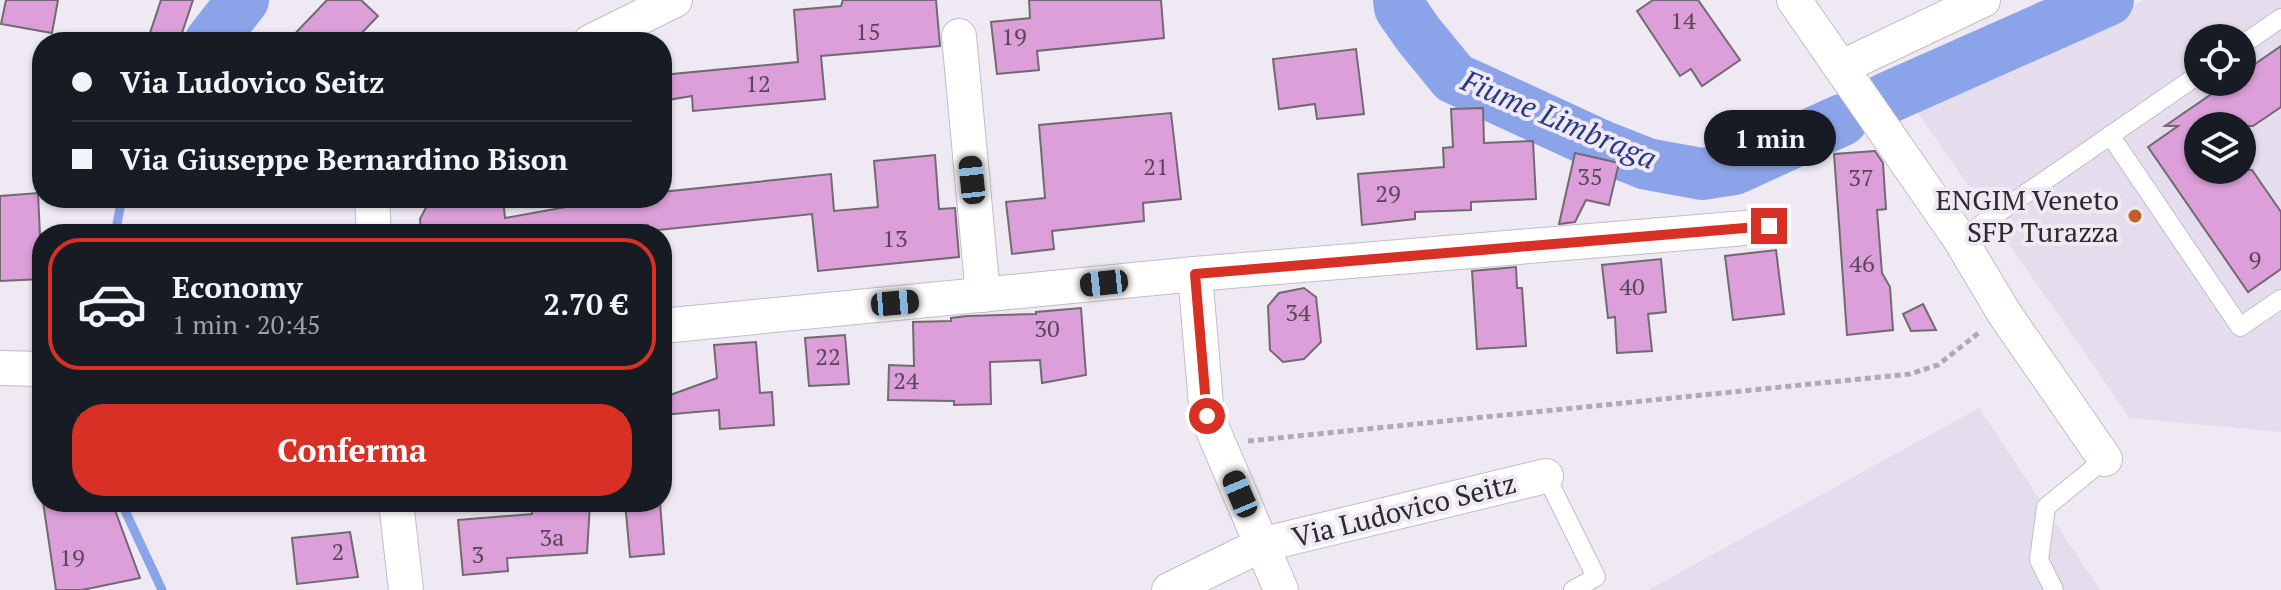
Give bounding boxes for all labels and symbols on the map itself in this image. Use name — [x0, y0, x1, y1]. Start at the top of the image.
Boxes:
house number: 14 — [1670, 4, 1696, 36]
house number: 15 — [855, 15, 881, 47]
house number: 19 — [1001, 20, 1027, 52]
water label: Fiume Limbraga — [1455, 60, 1663, 178]
house number: 12 — [745, 67, 771, 99]
callout: 1 min — [1703, 110, 1835, 166]
house number: 21 — [1143, 150, 1169, 182]
car — [958, 155, 986, 205]
house number: 35 — [1577, 160, 1603, 192]
house number: 37 — [1848, 161, 1874, 193]
house number: 29 — [1375, 177, 1401, 209]
place label: ENGIM Veneto SFP Turazza — [1936, 181, 2119, 250]
marker: ENGIM Veneto SFP Turazza — [2126, 207, 2144, 225]
route end — [1751, 208, 1787, 244]
house number: 13 — [882, 222, 908, 254]
house number: 9 — [2249, 243, 2261, 275]
house number: 46 — [1849, 247, 1875, 279]
car — [1079, 269, 1129, 297]
house number: 40 — [1619, 270, 1645, 302]
car — [870, 289, 920, 317]
house number: 34 — [1285, 296, 1311, 328]
house number: 30 — [1034, 312, 1060, 344]
house number: 22 — [815, 340, 841, 372]
house number: 24 — [893, 364, 919, 396]
route start — [1189, 398, 1225, 434]
street label: Via Ludovico Seitz — [1288, 464, 1520, 555]
car — [1220, 467, 1260, 521]
house number: 3a — [540, 521, 564, 553]
house number: 2 — [332, 535, 344, 567]
house number: 3 — [472, 538, 484, 570]
house number: 19 — [59, 541, 85, 573]

